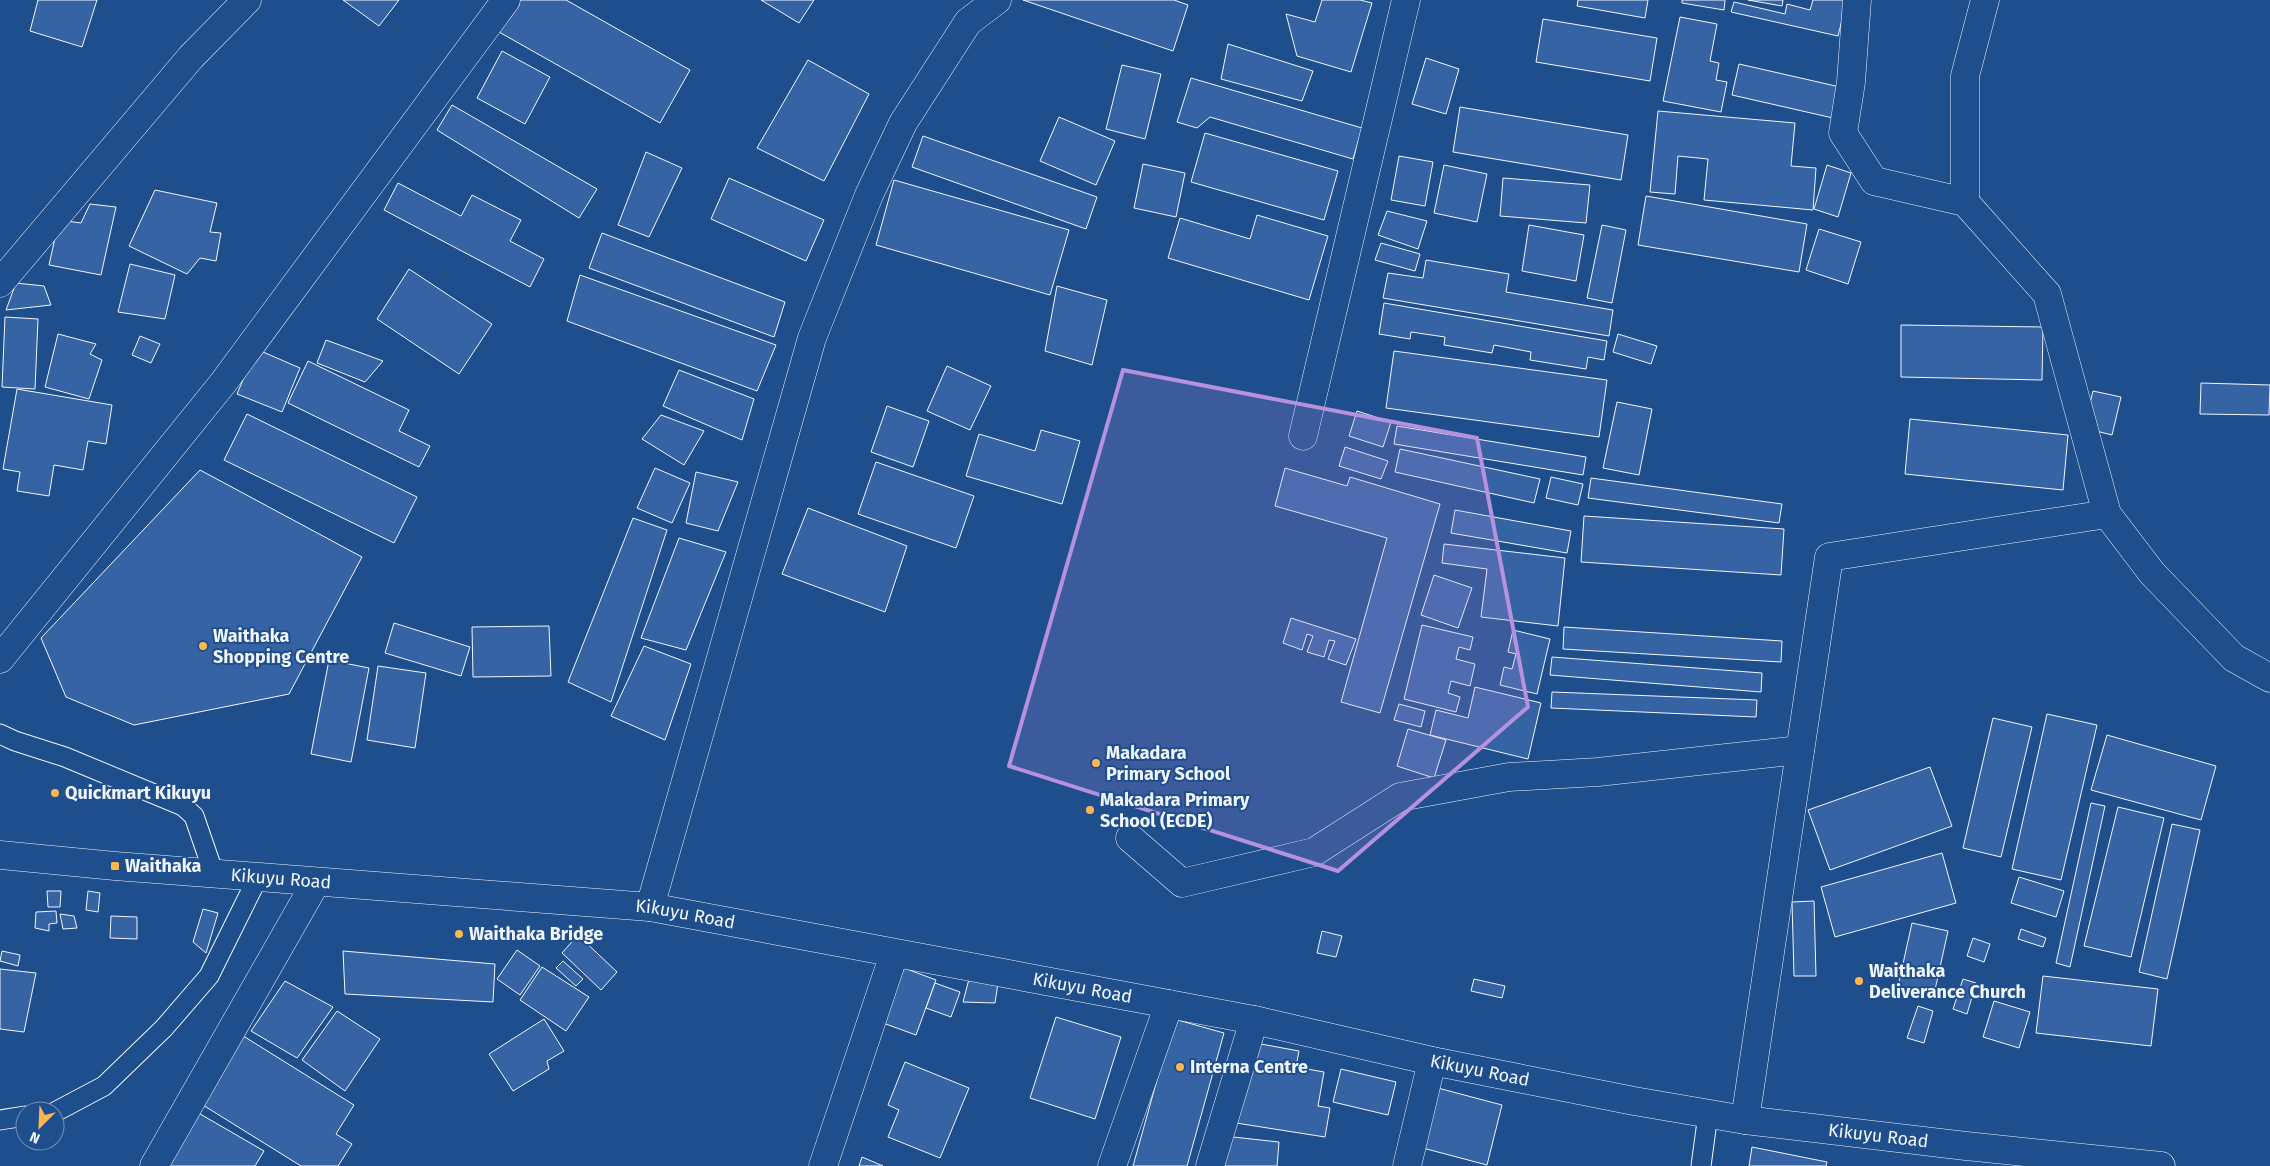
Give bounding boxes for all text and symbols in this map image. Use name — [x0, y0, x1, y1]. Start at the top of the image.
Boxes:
place label: Waithaka Shopping Centre — [213, 625, 349, 668]
marker: Waithaka Shopping Centre — [197, 640, 209, 652]
place label: Makadara Primary School — [1106, 742, 1231, 785]
marker: Makadara Primary School — [1090, 757, 1102, 769]
place label: Quickmart Kikuyu — [65, 782, 211, 804]
marker: Quickmart Kikuyu — [49, 787, 61, 799]
place label: Makadara Primary School (ECDE) — [1100, 789, 1250, 832]
marker: Makadara Primary School (ECDE) — [1084, 804, 1096, 816]
place label: Waithaka — [125, 855, 202, 877]
marker: Waithaka — [109, 860, 121, 872]
street label: Kikuyu Road — [230, 864, 332, 894]
street label: Kikuyu Road — [635, 895, 737, 934]
place label: Waithaka Bridge — [469, 923, 603, 945]
marker: Waithaka Bridge — [453, 928, 465, 940]
place label: Waithaka Deliverance Church — [1869, 960, 2026, 1003]
street label: Kikuyu Road — [1031, 968, 1134, 1008]
marker: Waithaka Deliverance Church — [1853, 975, 1865, 987]
street label: Kikuyu Road — [1428, 1050, 1531, 1091]
place label: Interna Centre — [1190, 1056, 1308, 1078]
marker: Interna Centre — [1174, 1061, 1186, 1073]
north arrow — [15, 1101, 65, 1151]
street label: Kikuyu Road — [1827, 1119, 1930, 1153]
text: N — [27, 1128, 43, 1147]

